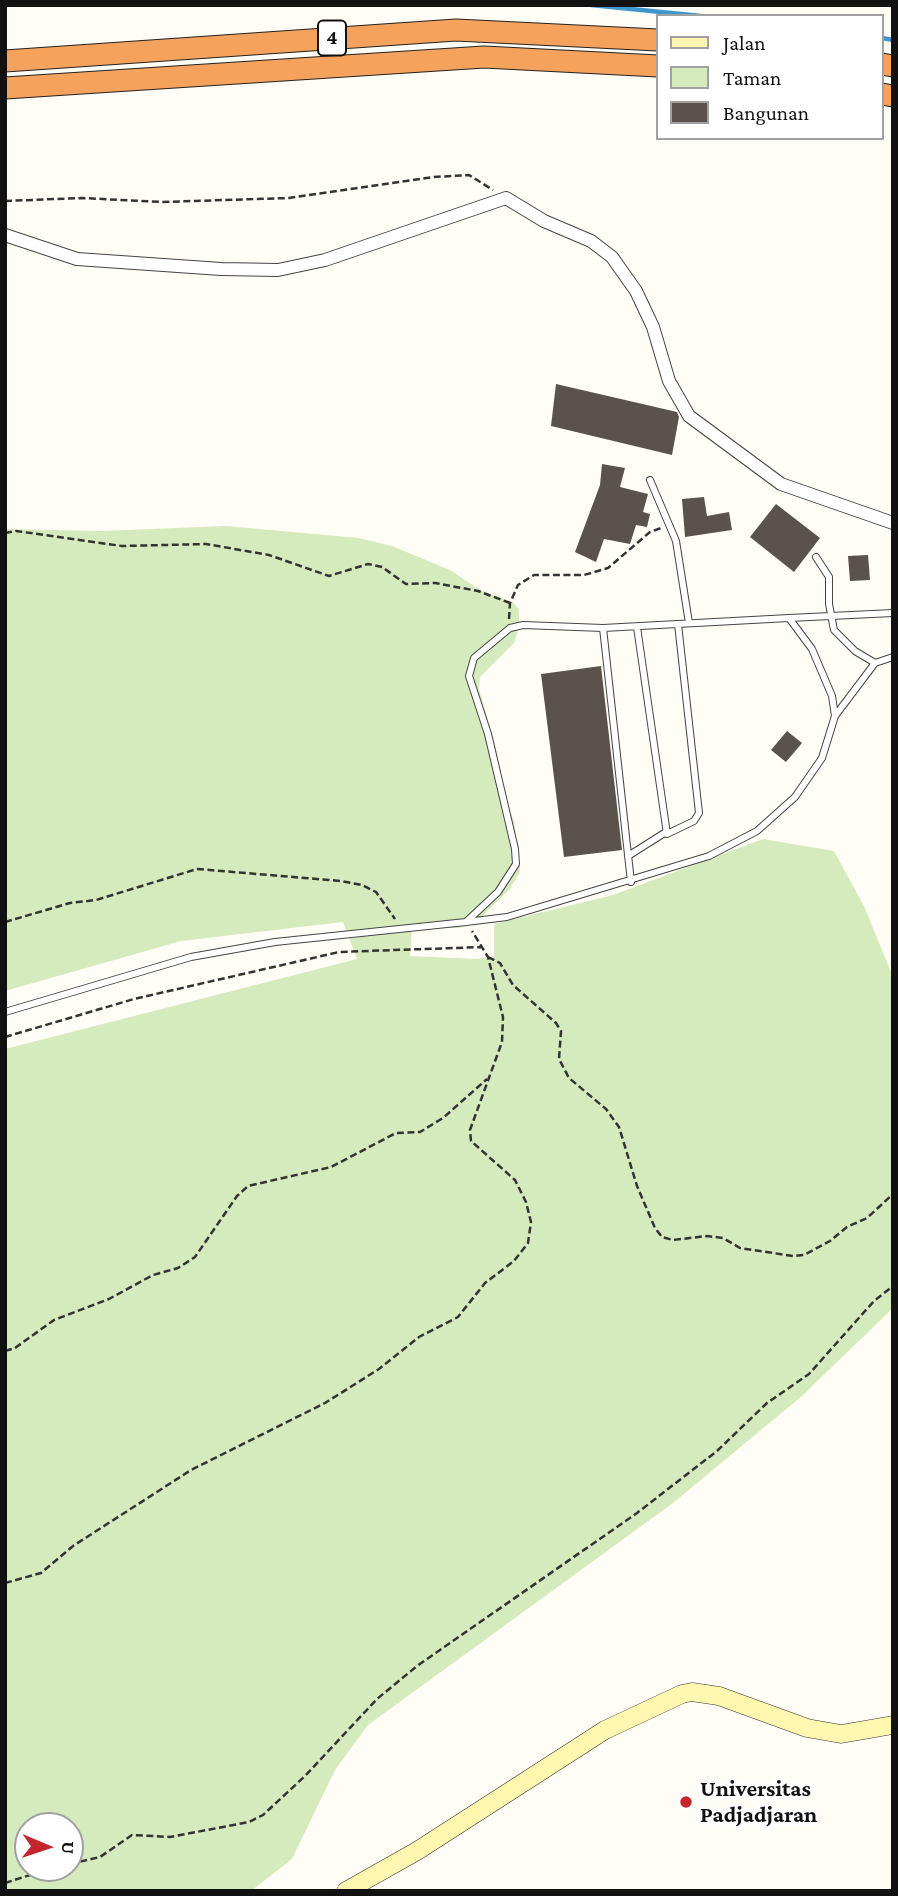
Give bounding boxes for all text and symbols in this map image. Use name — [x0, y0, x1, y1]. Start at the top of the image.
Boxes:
legend — [656, 14, 884, 140]
road number: 4 — [318, 20, 346, 56]
text: Jalan — [723, 31, 765, 55]
text: Taman — [723, 66, 781, 90]
text: Bangunan — [723, 101, 809, 125]
place label: Universitas Padjadjaran — [700, 1775, 817, 1829]
marker: Universitas Padjadjaran — [678, 1794, 694, 1810]
north arrow — [14, 1812, 84, 1882]
text: U — [58, 1841, 79, 1855]

